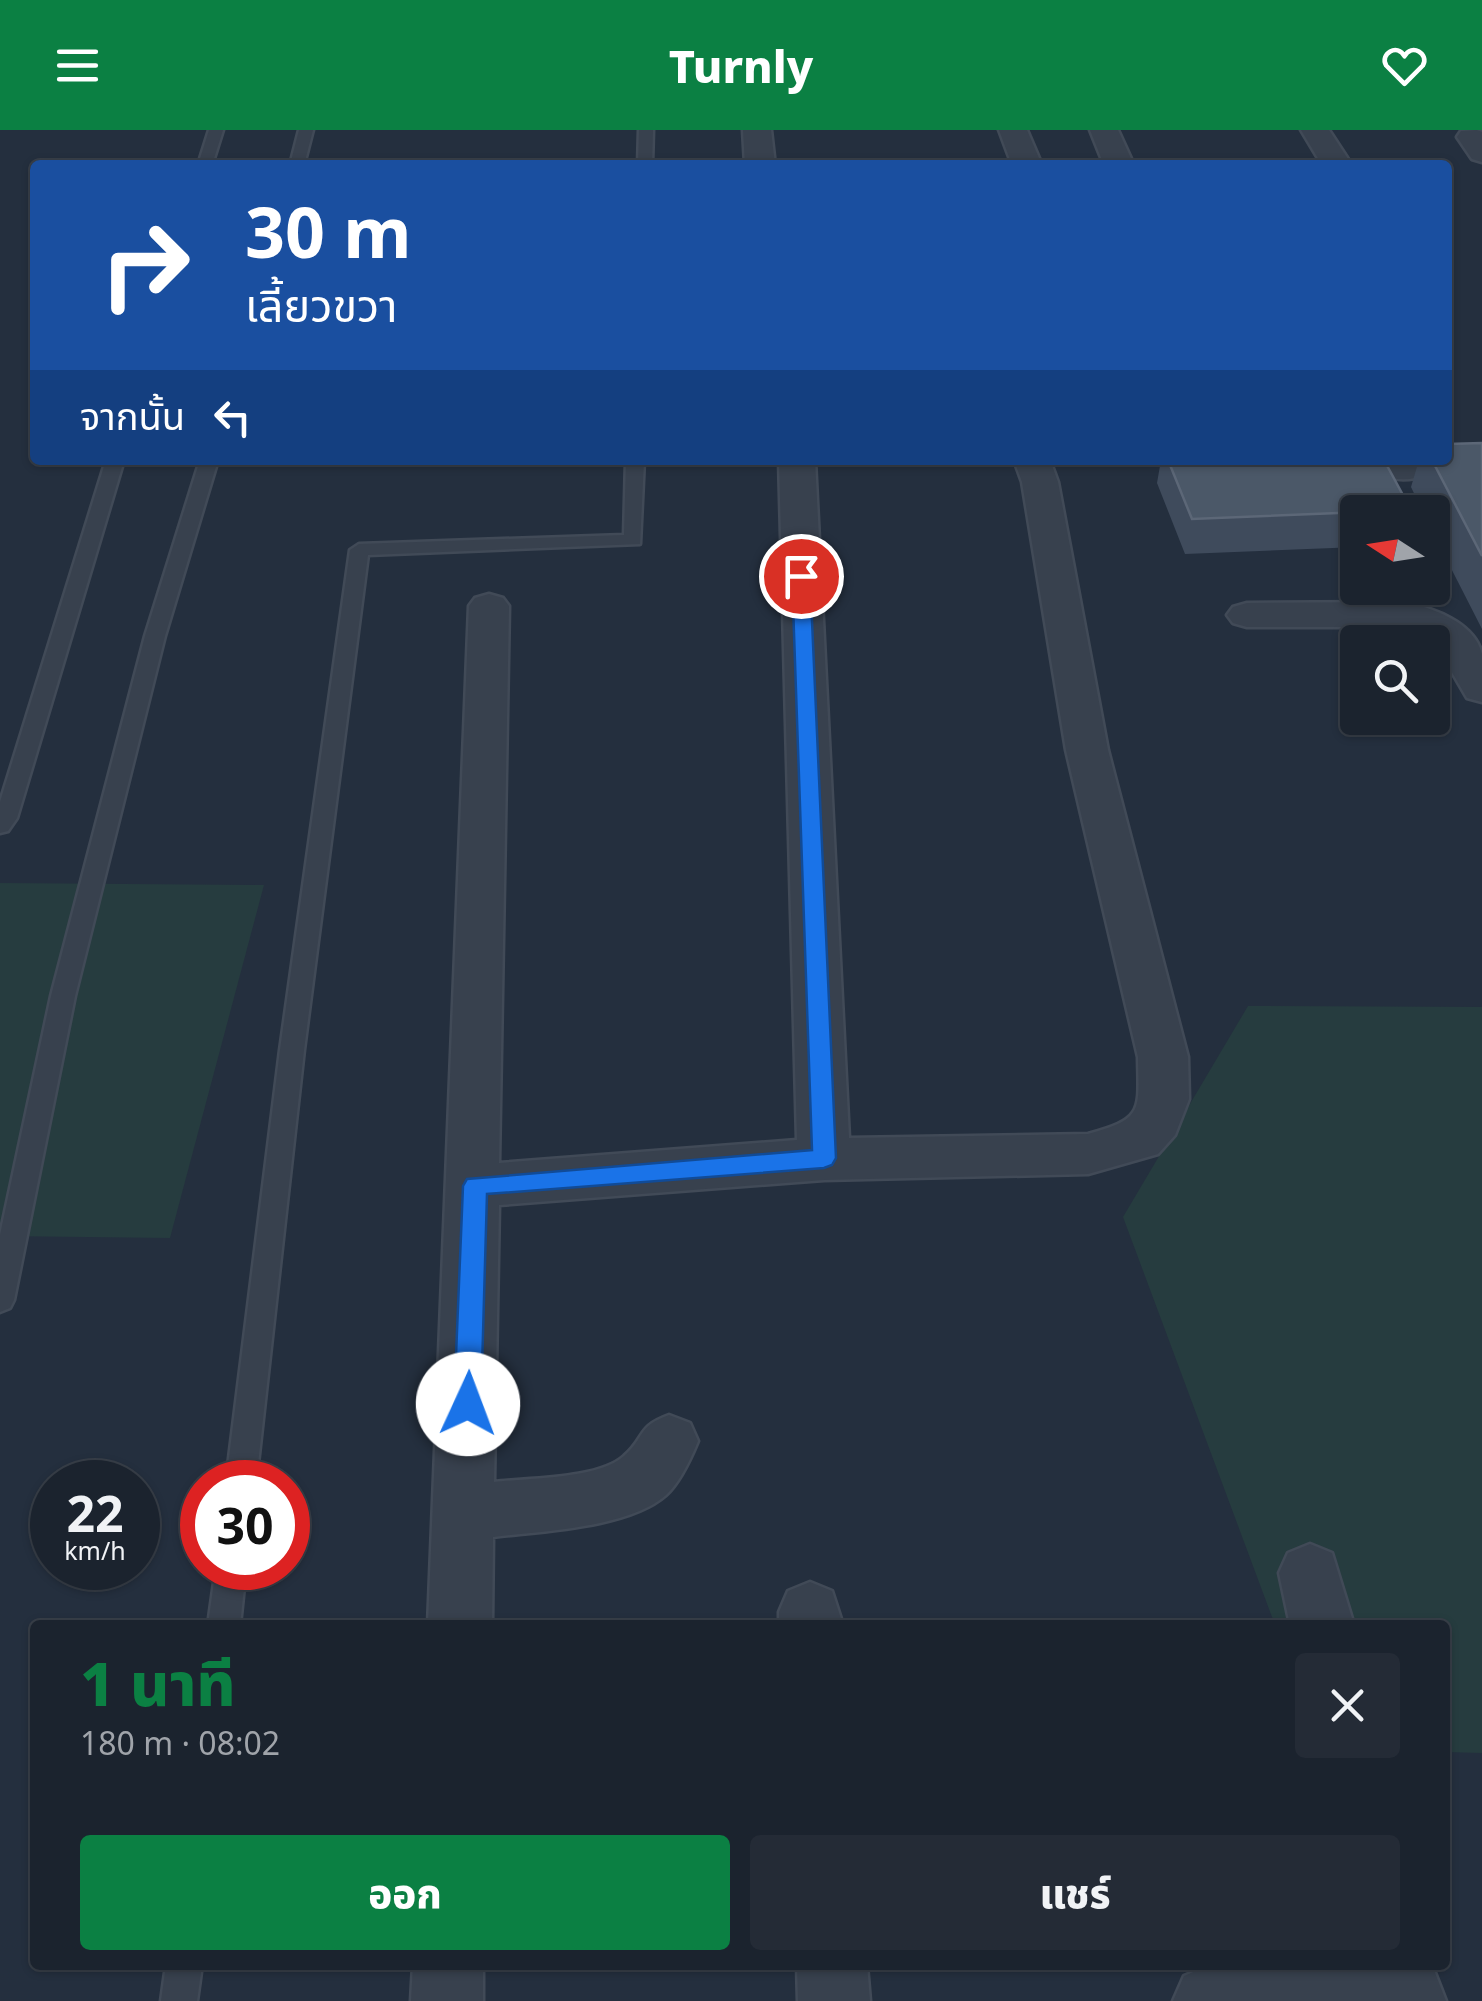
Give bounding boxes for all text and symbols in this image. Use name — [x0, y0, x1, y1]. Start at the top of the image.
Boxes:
text: Turnly — [669, 35, 813, 96]
icon: menu — [50, 38, 105, 93]
icon: heart — [1377, 38, 1432, 93]
text: 30 m — [245, 183, 412, 279]
icon: right — [80, 200, 210, 330]
text: เลี้ยวขวา — [245, 274, 397, 335]
text: จากนั้น — [80, 389, 185, 441]
icon: left — [205, 390, 260, 445]
north arrow — [1340, 495, 1450, 605]
map controls — [1340, 495, 1450, 735]
pin — [759, 534, 844, 619]
icon: arrive — [774, 549, 829, 604]
button: search — [1340, 625, 1450, 735]
position arrow — [416, 1352, 520, 1456]
speed limit sign: 30 — [180, 1460, 310, 1590]
text: 22 — [66, 1479, 124, 1547]
text: km/h — [64, 1533, 126, 1567]
text: 1 นาที — [80, 1642, 236, 1724]
button: close — [1295, 1653, 1400, 1758]
text: 180 m · 08:02 — [80, 1721, 280, 1764]
button: ออก — [80, 1835, 730, 1950]
button: แชร์ — [750, 1835, 1400, 1950]

